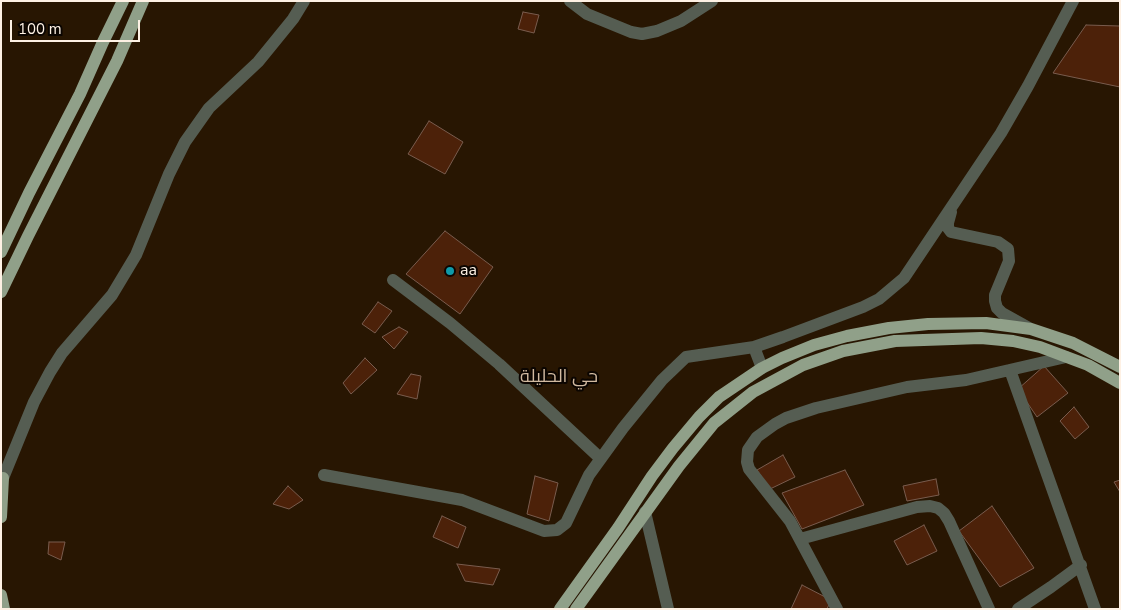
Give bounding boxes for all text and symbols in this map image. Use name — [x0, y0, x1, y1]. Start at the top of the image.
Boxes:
scale bar — [12, 10, 142, 42]
text: 100 m — [18, 19, 62, 39]
place label: aa — [460, 261, 477, 281]
marker: aa — [444, 265, 456, 277]
district label: حي الحليلة — [520, 367, 598, 389]

